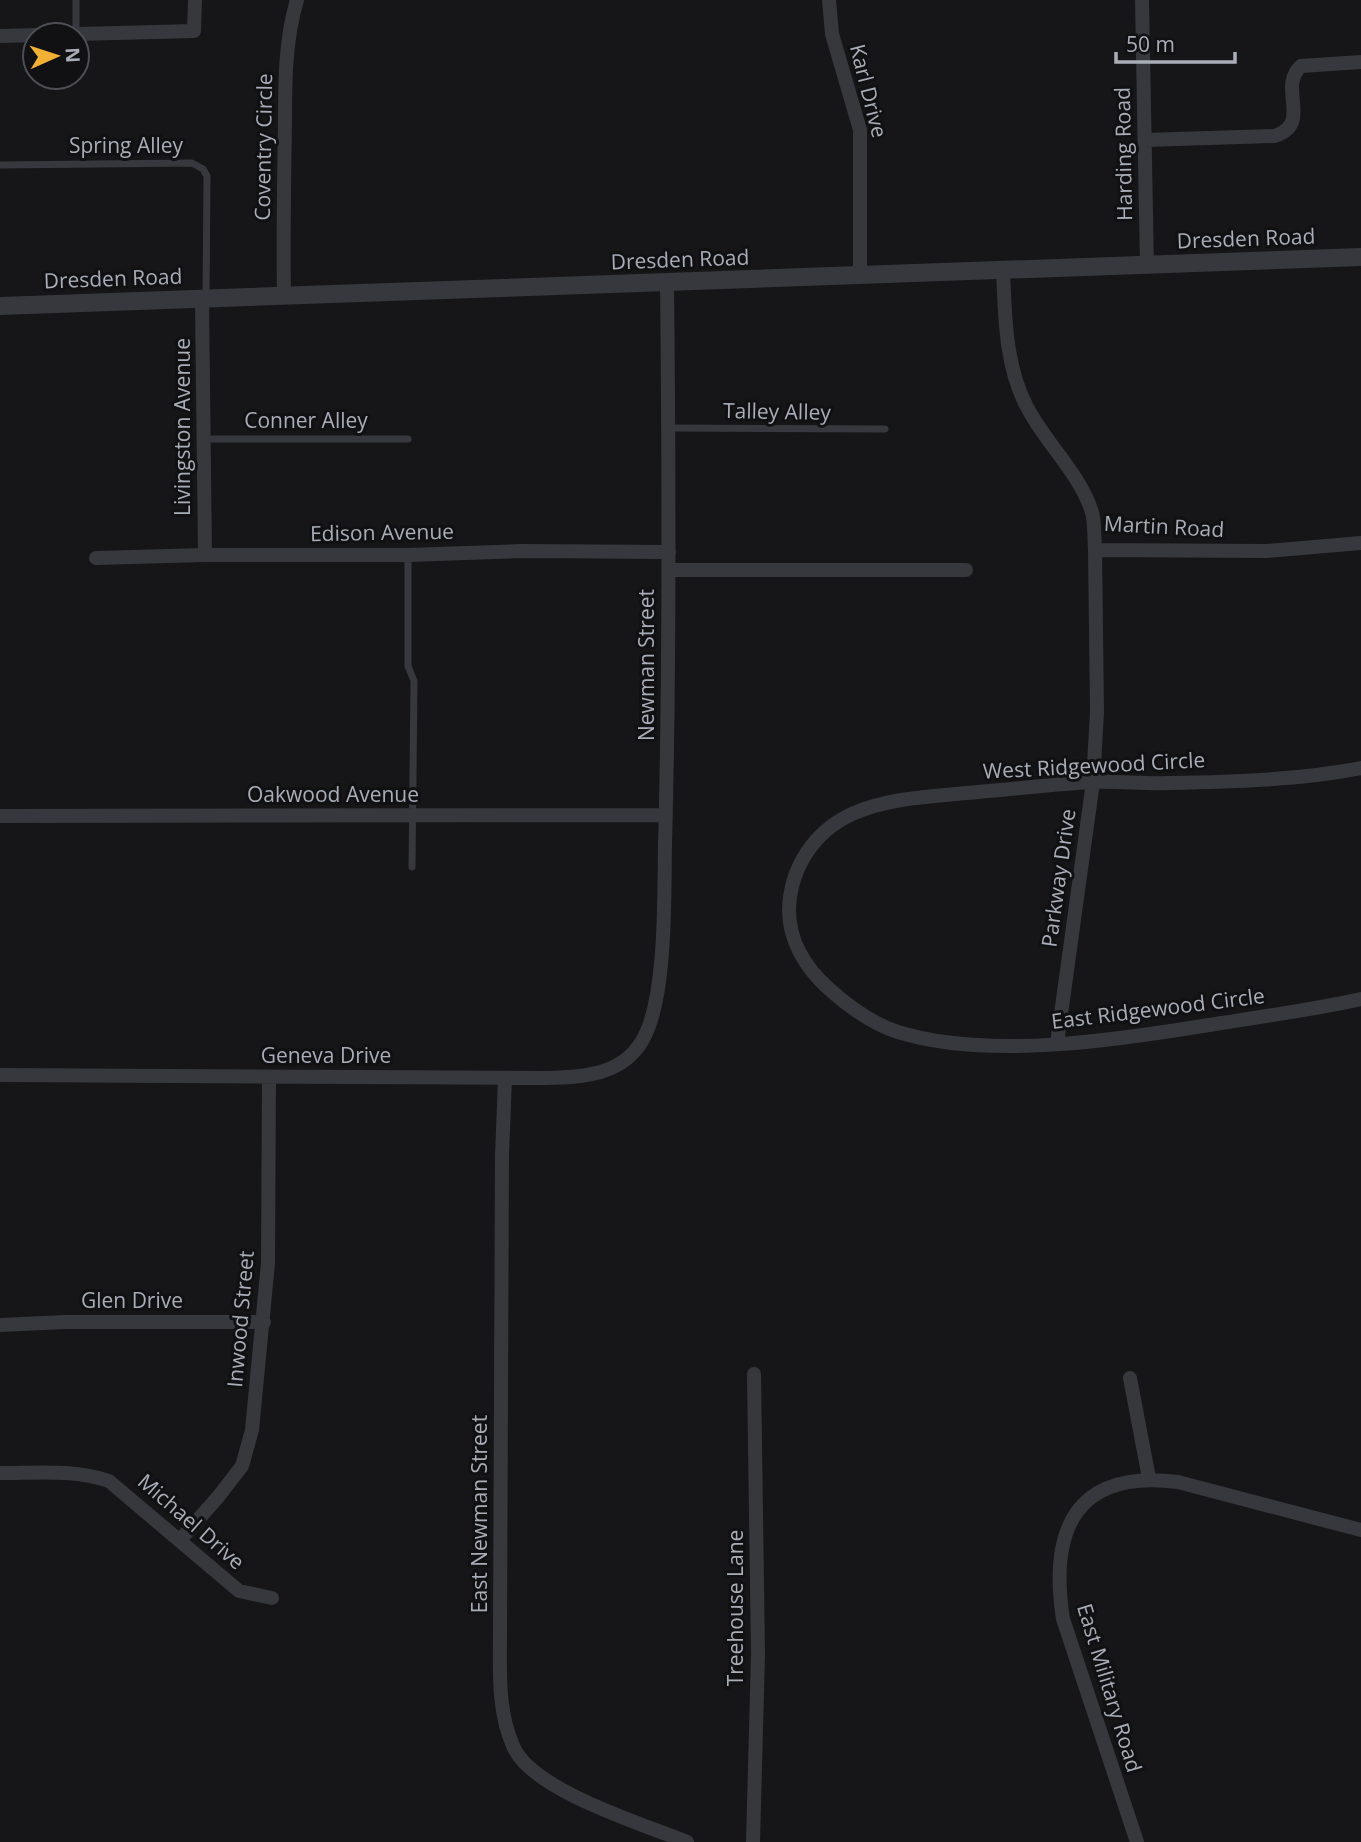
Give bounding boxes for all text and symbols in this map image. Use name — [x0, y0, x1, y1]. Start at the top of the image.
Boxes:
north arrow — [21, 21, 91, 91]
scale bar — [1116, 21, 1235, 65]
text: 50 m — [1126, 30, 1175, 58]
street label: Karl Drive — [844, 41, 894, 140]
text: N — [60, 47, 86, 64]
street label: Coventry Circle — [248, 73, 278, 221]
street label: Harding Road — [1108, 87, 1138, 221]
street label: Spring Alley — [69, 131, 184, 159]
street label: Dresden Road — [1176, 222, 1316, 254]
street label: Dresden Road — [610, 243, 750, 275]
street label: Dresden Road — [43, 262, 183, 294]
street label: Livingston Avenue — [168, 338, 196, 516]
street label: Talley Alley — [723, 396, 832, 426]
street label: Conner Alley — [244, 406, 368, 434]
street label: Martin Road — [1103, 509, 1225, 543]
street label: Edison Avenue — [310, 517, 454, 547]
street label: Newman Street — [632, 589, 660, 741]
street label: West Ridgewood Circle — [982, 745, 1206, 785]
street label: Oakwood Avenue — [247, 780, 419, 808]
street label: Parkway Drive — [1034, 807, 1082, 949]
street label: East Ridgewood Circle — [1050, 981, 1266, 1035]
street label: Geneva Drive — [261, 1041, 391, 1069]
street label: Inwood Street — [220, 1249, 260, 1388]
street label: Glen Drive — [81, 1286, 183, 1314]
street label: East Newman Street — [465, 1415, 493, 1613]
street label: Michael Drive — [132, 1467, 251, 1575]
street label: Treehouse Lane — [721, 1530, 749, 1686]
street label: East Military Road — [1071, 1600, 1149, 1775]

